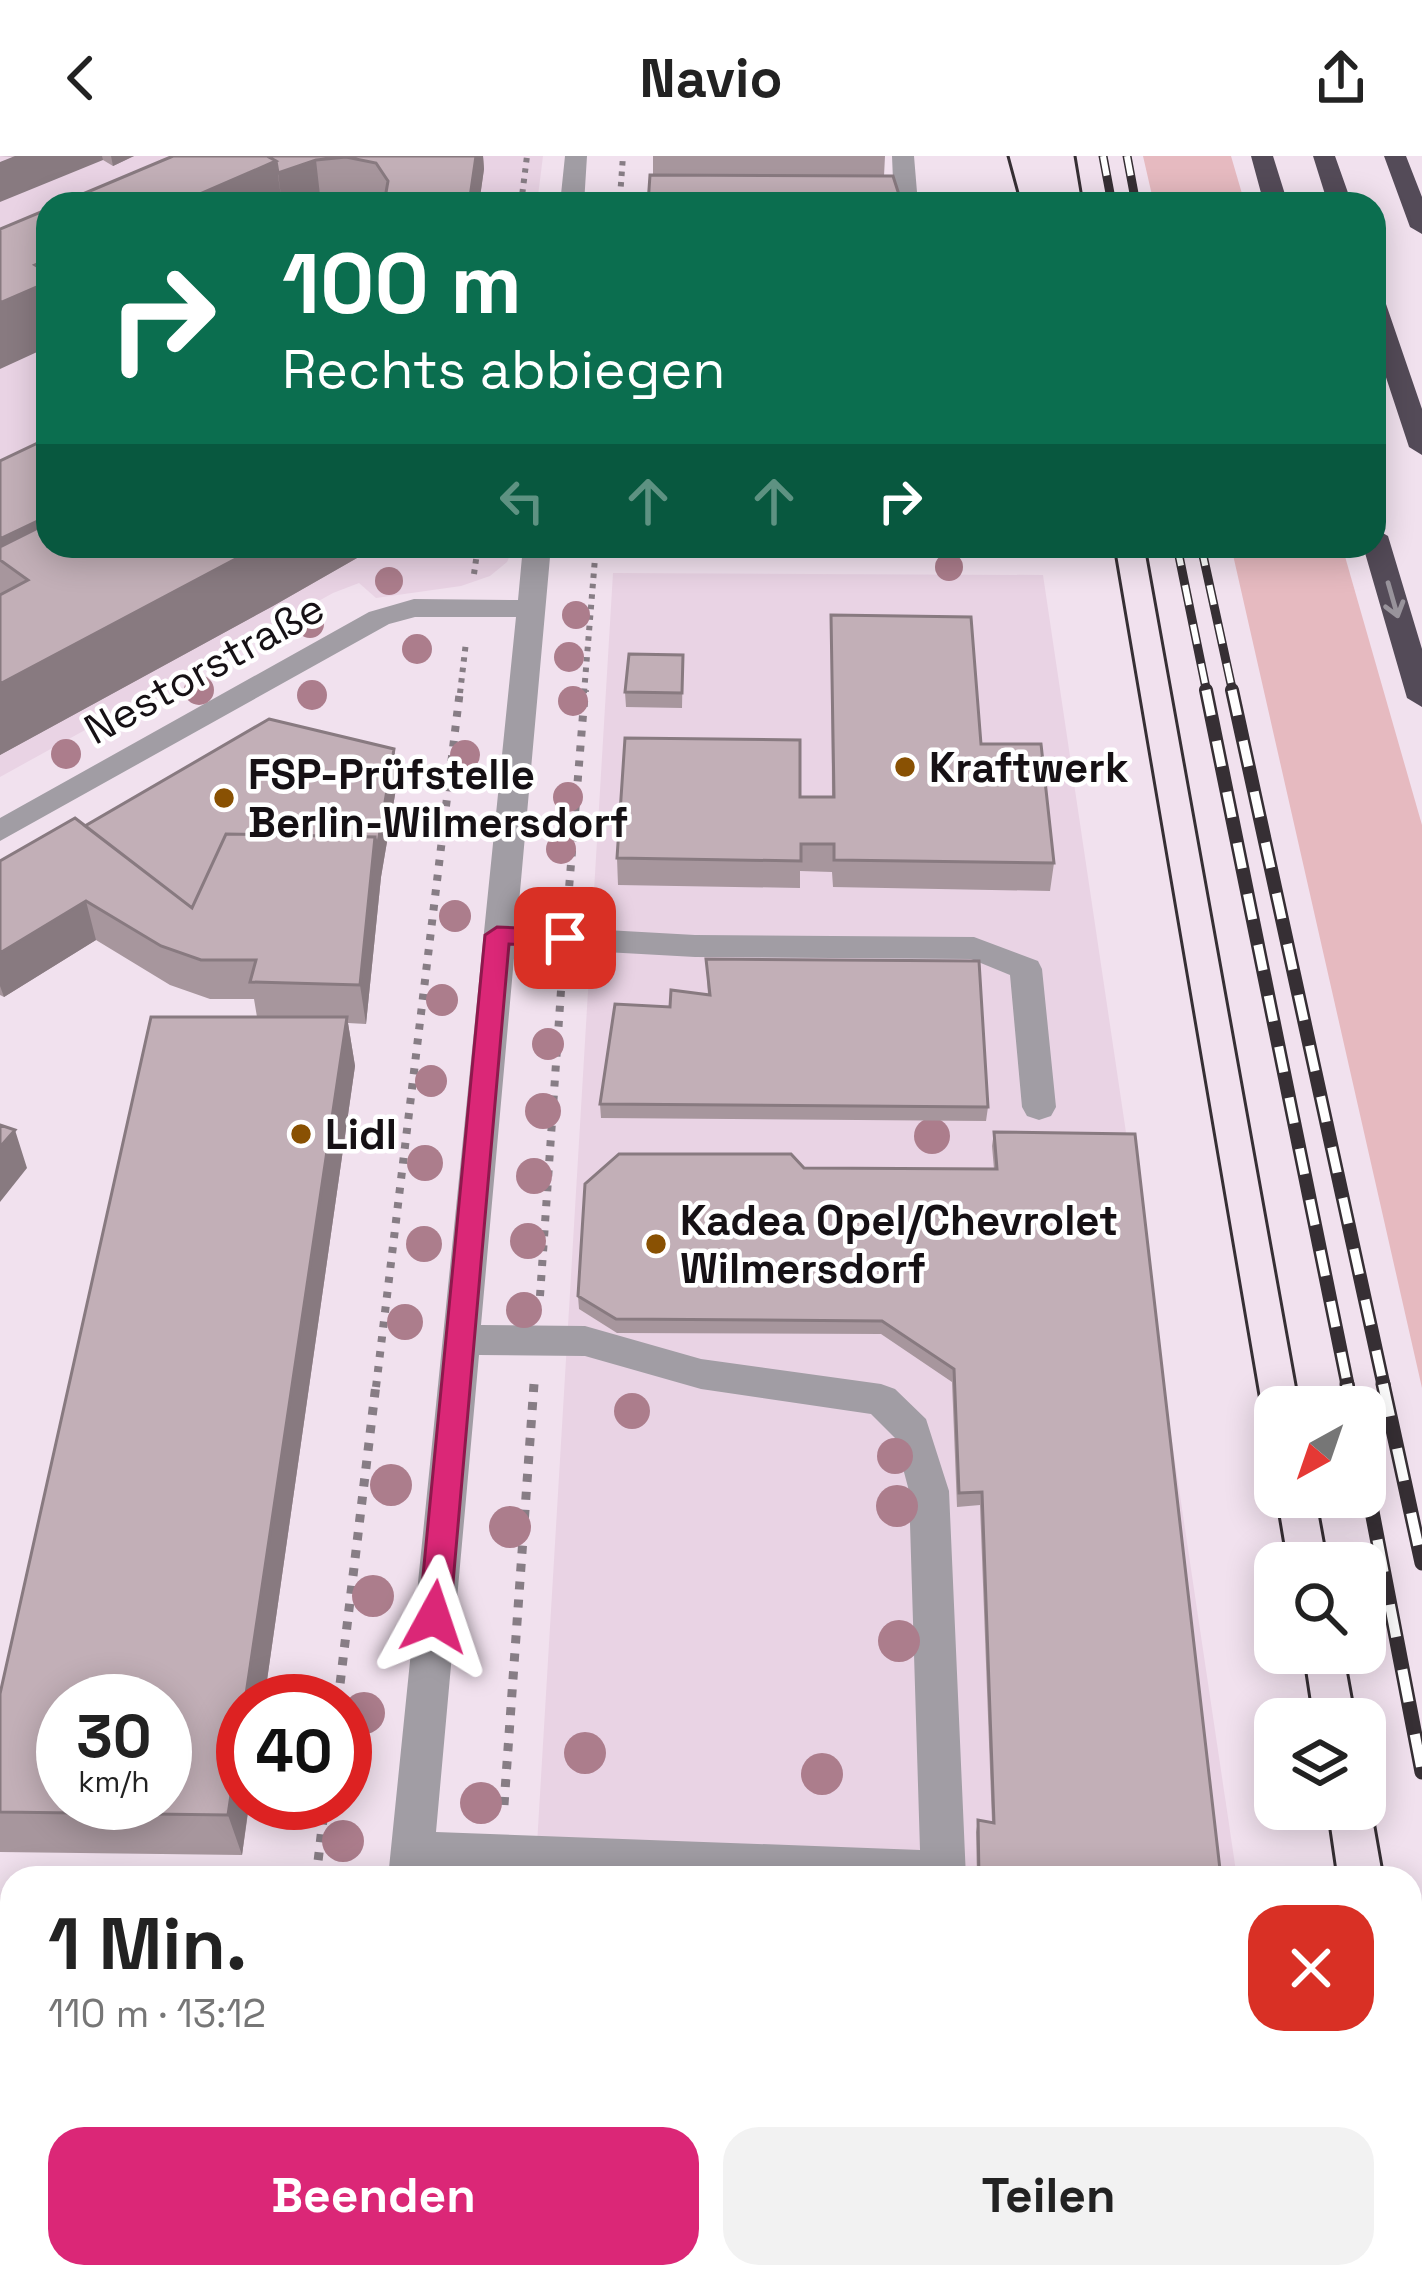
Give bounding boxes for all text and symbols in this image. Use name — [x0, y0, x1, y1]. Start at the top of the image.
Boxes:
text: Navio — [640, 44, 782, 113]
icon: back — [48, 45, 114, 111]
icon: share — [1308, 45, 1374, 111]
text: 100 m — [282, 230, 522, 338]
icon: right — [84, 240, 240, 396]
text: Rechts abbiegen — [282, 335, 725, 404]
icon: left — [489, 468, 555, 534]
icon: ahead — [615, 468, 681, 534]
icon: ahead — [741, 468, 807, 534]
icon: right — [867, 468, 933, 534]
one-way arrow — [1383, 580, 1405, 618]
street label: Nestorstraße — [75, 581, 333, 756]
place label: Kraftwerk — [929, 741, 1129, 794]
place label: FSP-Prüfstelle Berlin-Wilmersdorf — [248, 748, 628, 849]
marker: Kraftwerk — [892, 754, 918, 780]
marker: FSP-Prüfstelle Berlin-Wilmersdorf — [211, 785, 237, 811]
pin — [514, 887, 616, 989]
icon: arrive — [532, 905, 598, 971]
place label: Lidl — [325, 1108, 397, 1161]
marker: Lidl — [288, 1121, 314, 1147]
place label: Kadea Opel/Chevrolet Wilmersdorf — [680, 1194, 1118, 1295]
marker: Kadea Opel/Chevrolet Wilmersdorf — [643, 1231, 669, 1257]
north arrow — [1254, 1386, 1386, 1518]
map controls — [1254, 1386, 1386, 1830]
button: search — [1254, 1542, 1386, 1674]
position arrow — [371, 1554, 497, 1680]
speed limit sign: 40 — [216, 1674, 372, 1830]
text: 30 — [76, 1698, 152, 1775]
button: layers — [1254, 1698, 1386, 1830]
text: km/h — [78, 1762, 150, 1801]
text: 1 Min. — [48, 1898, 247, 1990]
button: close — [1248, 1905, 1374, 2031]
text: 110 m · 13:12 — [48, 1989, 266, 2038]
button: Beenden — [48, 2127, 699, 2265]
button: Teilen — [723, 2127, 1374, 2265]

